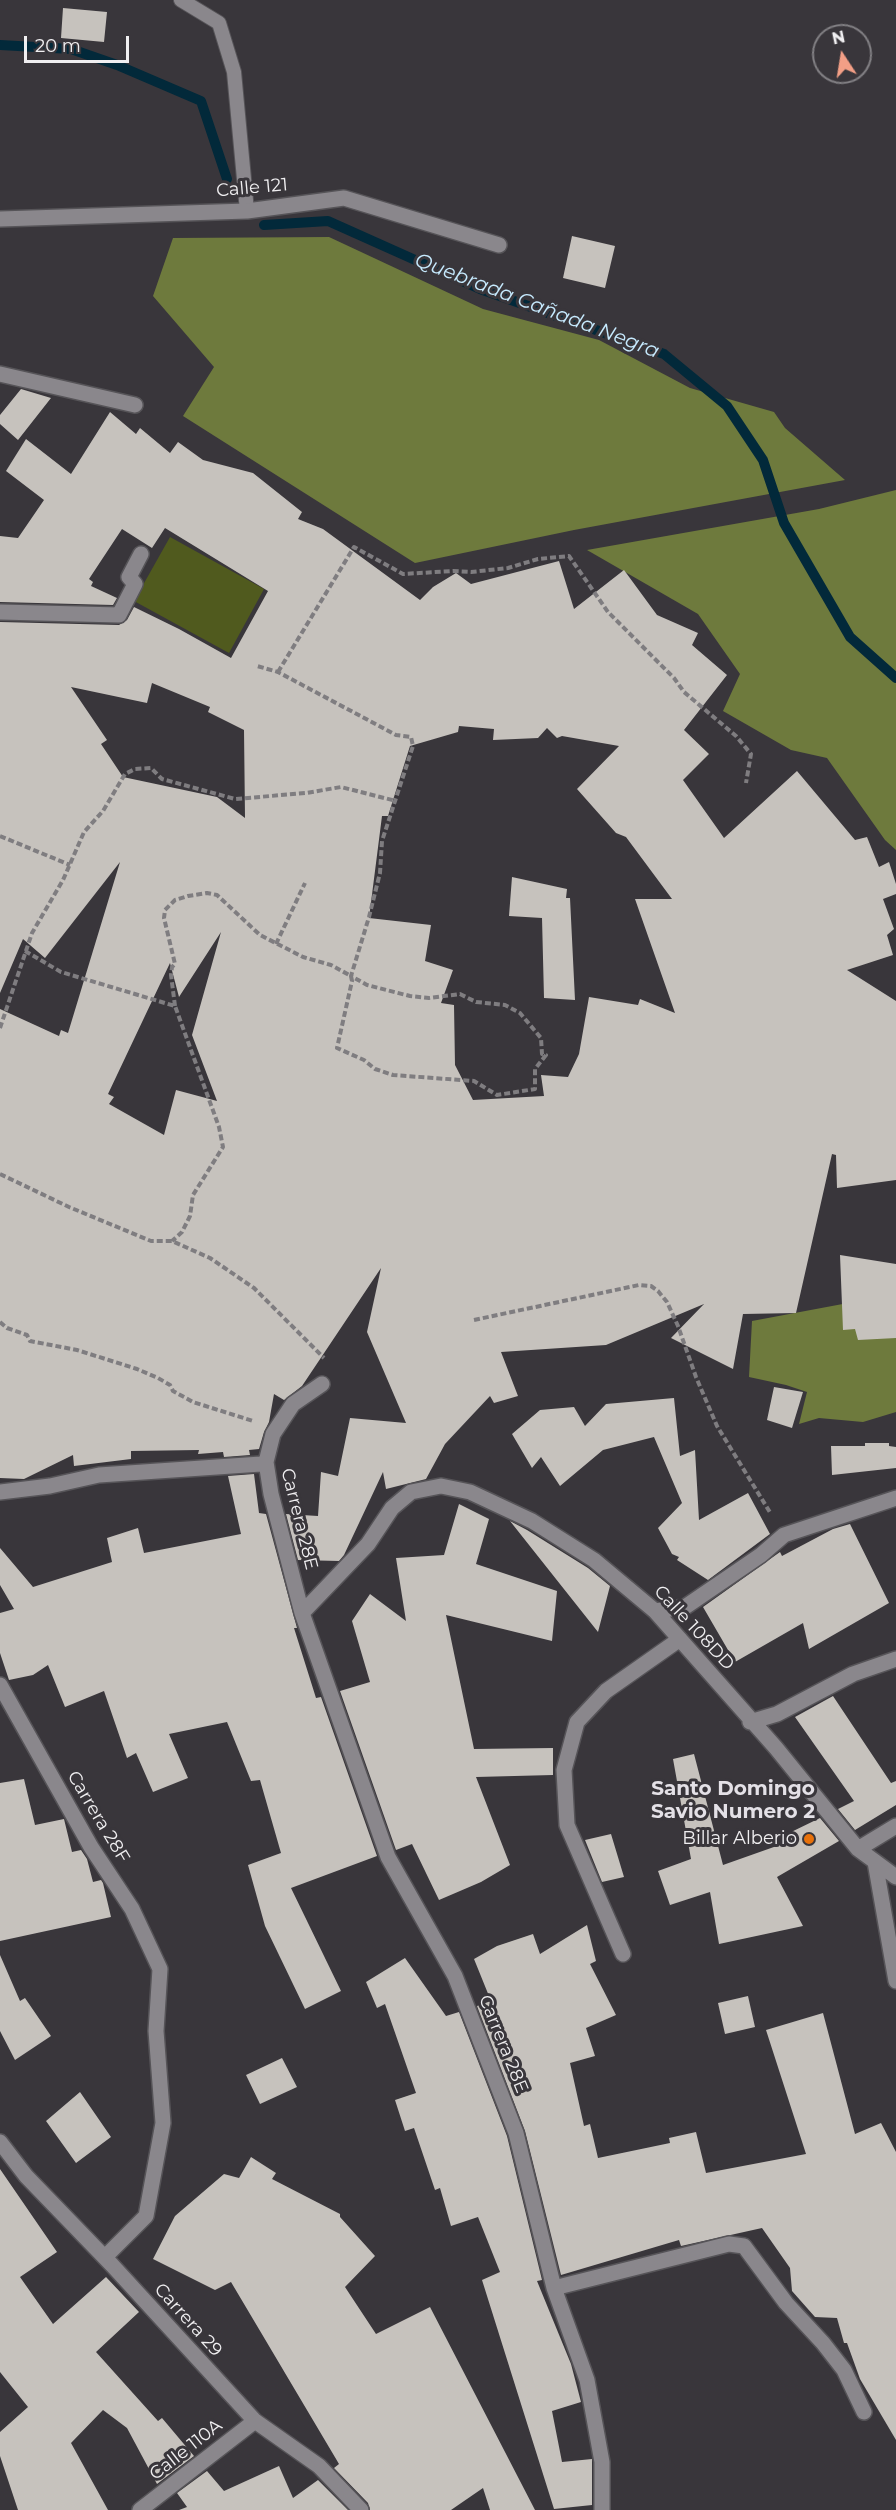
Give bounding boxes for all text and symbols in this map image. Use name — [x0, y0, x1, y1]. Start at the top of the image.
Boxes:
scale bar — [27, 24, 132, 62]
north arrow — [812, 24, 872, 84]
text: N — [830, 27, 847, 48]
text: 20 m — [35, 35, 81, 57]
street label: Calle 121 — [215, 174, 289, 202]
water label: Quebrada Cañada Negra — [411, 248, 663, 364]
street label: Carrera 28E — [276, 1466, 322, 1572]
street label: Calle 108DD — [649, 1581, 739, 1675]
street label: Carrera 28F — [62, 1767, 134, 1867]
district label: Santo Domingo Savio Numero 2 — [651, 1777, 815, 1824]
place label: Billar Alberio — [682, 1828, 797, 1850]
marker: Billar Alberio — [802, 1832, 816, 1846]
street label: Carrera 28E — [474, 1992, 532, 2096]
street label: Carrera 29 — [149, 2279, 227, 2361]
street label: Calle 110A — [145, 2415, 227, 2485]

